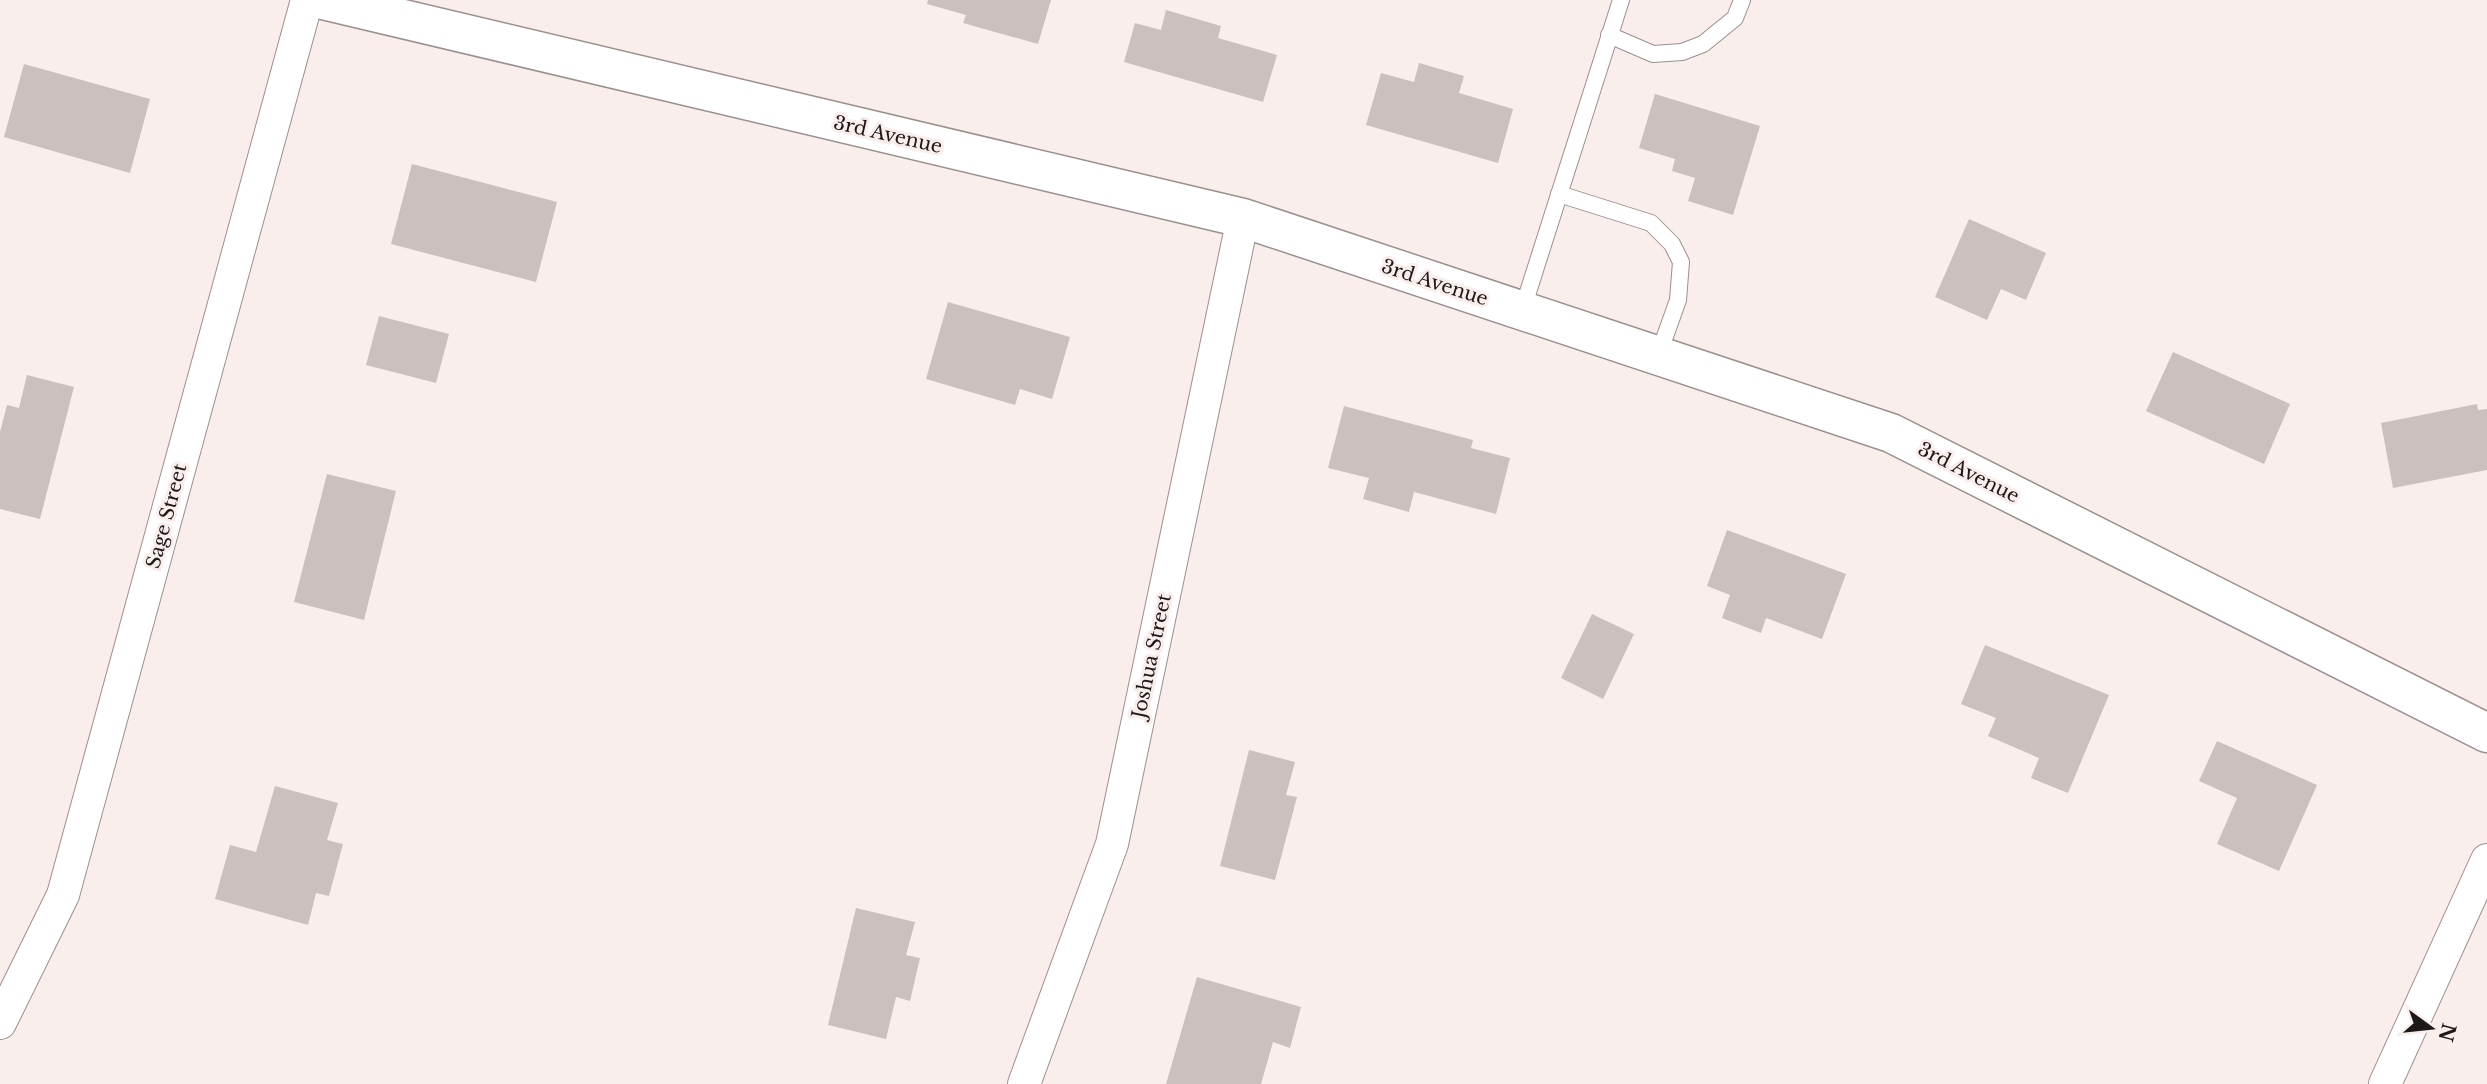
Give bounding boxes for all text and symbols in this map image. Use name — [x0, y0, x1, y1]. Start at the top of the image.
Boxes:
street label: 3rd Avenue — [831, 111, 944, 158]
street label: 3rd Avenue — [1379, 254, 1491, 310]
street label: 3rd Avenue — [1914, 437, 2023, 508]
street label: Sage Street — [141, 460, 192, 571]
street label: Joshua Street — [1126, 591, 1176, 723]
north arrow — [2396, 993, 2466, 1063]
text: N — [2433, 1021, 2460, 1044]

